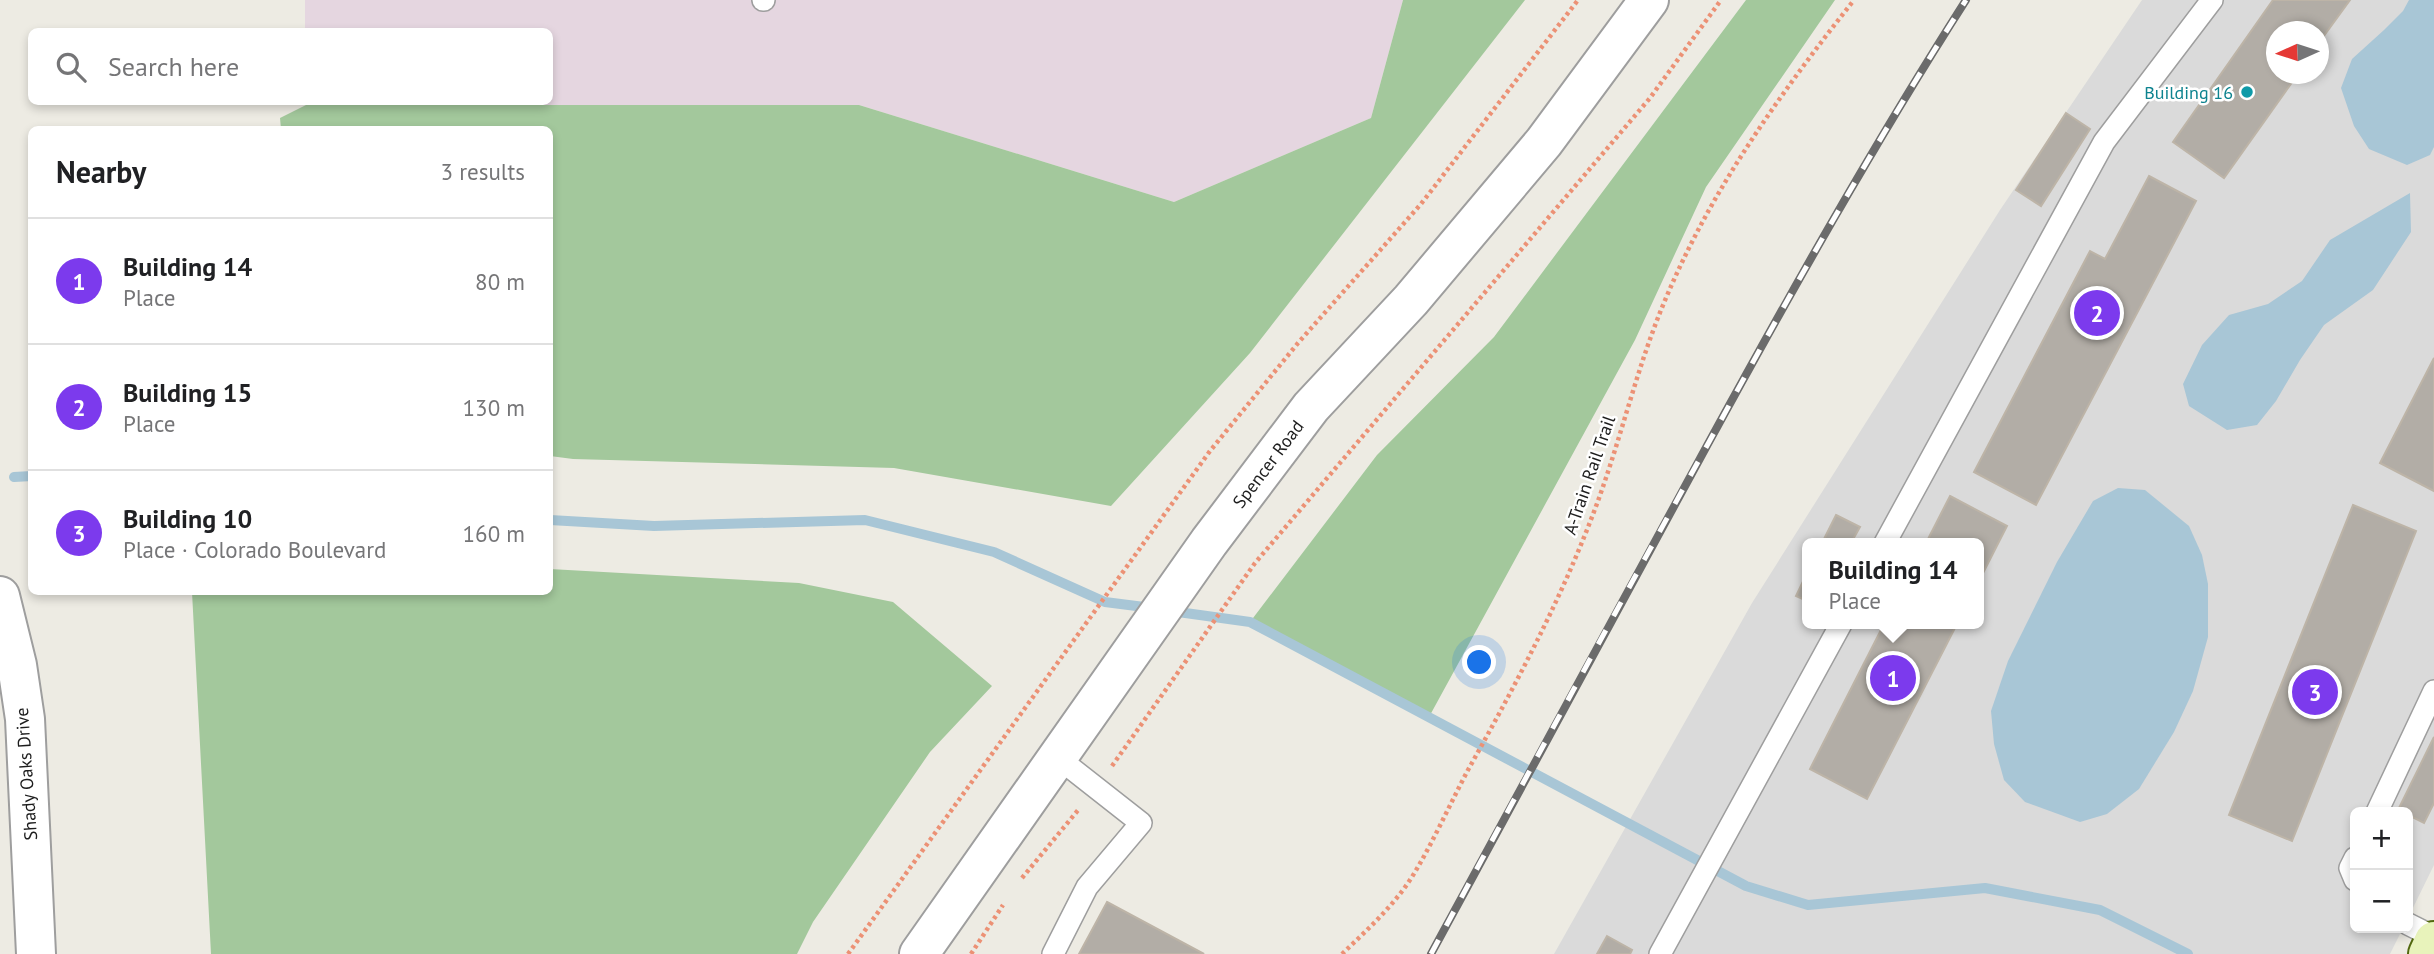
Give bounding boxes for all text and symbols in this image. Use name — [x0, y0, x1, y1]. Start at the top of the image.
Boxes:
north arrow — [2266, 21, 2329, 84]
search box — [28, 28, 553, 105]
icon: search — [52, 48, 90, 86]
text: Search here — [108, 50, 239, 83]
place label: Building 16 — [2144, 81, 2233, 104]
marker: Building 16 — [2239, 84, 2255, 100]
text: Nearby — [56, 152, 146, 191]
text: 3 results — [441, 157, 525, 186]
text: Building 14 — [123, 250, 252, 283]
text: 1 — [72, 267, 86, 296]
text: 80 m — [475, 267, 525, 296]
text: Place — [123, 283, 176, 312]
pin: 2 — [2074, 287, 2120, 339]
text: Building 15 — [123, 376, 252, 409]
text: 2 — [72, 393, 86, 422]
text: 130 m — [463, 393, 525, 422]
text: Place — [123, 409, 176, 438]
street label: A-Train Rail Trail — [1558, 412, 1620, 538]
street label: Spencer Road — [1227, 415, 1309, 513]
text: Building 10 — [123, 502, 252, 535]
text: 3 — [72, 519, 86, 548]
text: 160 m — [463, 519, 525, 548]
text: Place · Colorado Boulevard — [123, 535, 386, 564]
popup — [1802, 538, 1984, 629]
text: Building 14 — [1828, 553, 1958, 586]
text: Place — [1828, 586, 1881, 615]
your location — [1462, 645, 1496, 679]
pin: 1 — [1870, 652, 1916, 704]
pin: 3 — [2292, 666, 2338, 718]
street label: Shady Oaks Drive — [10, 707, 42, 841]
map controls — [2350, 807, 2413, 933]
button: + — [2350, 807, 2413, 870]
button: − — [2350, 870, 2413, 933]

